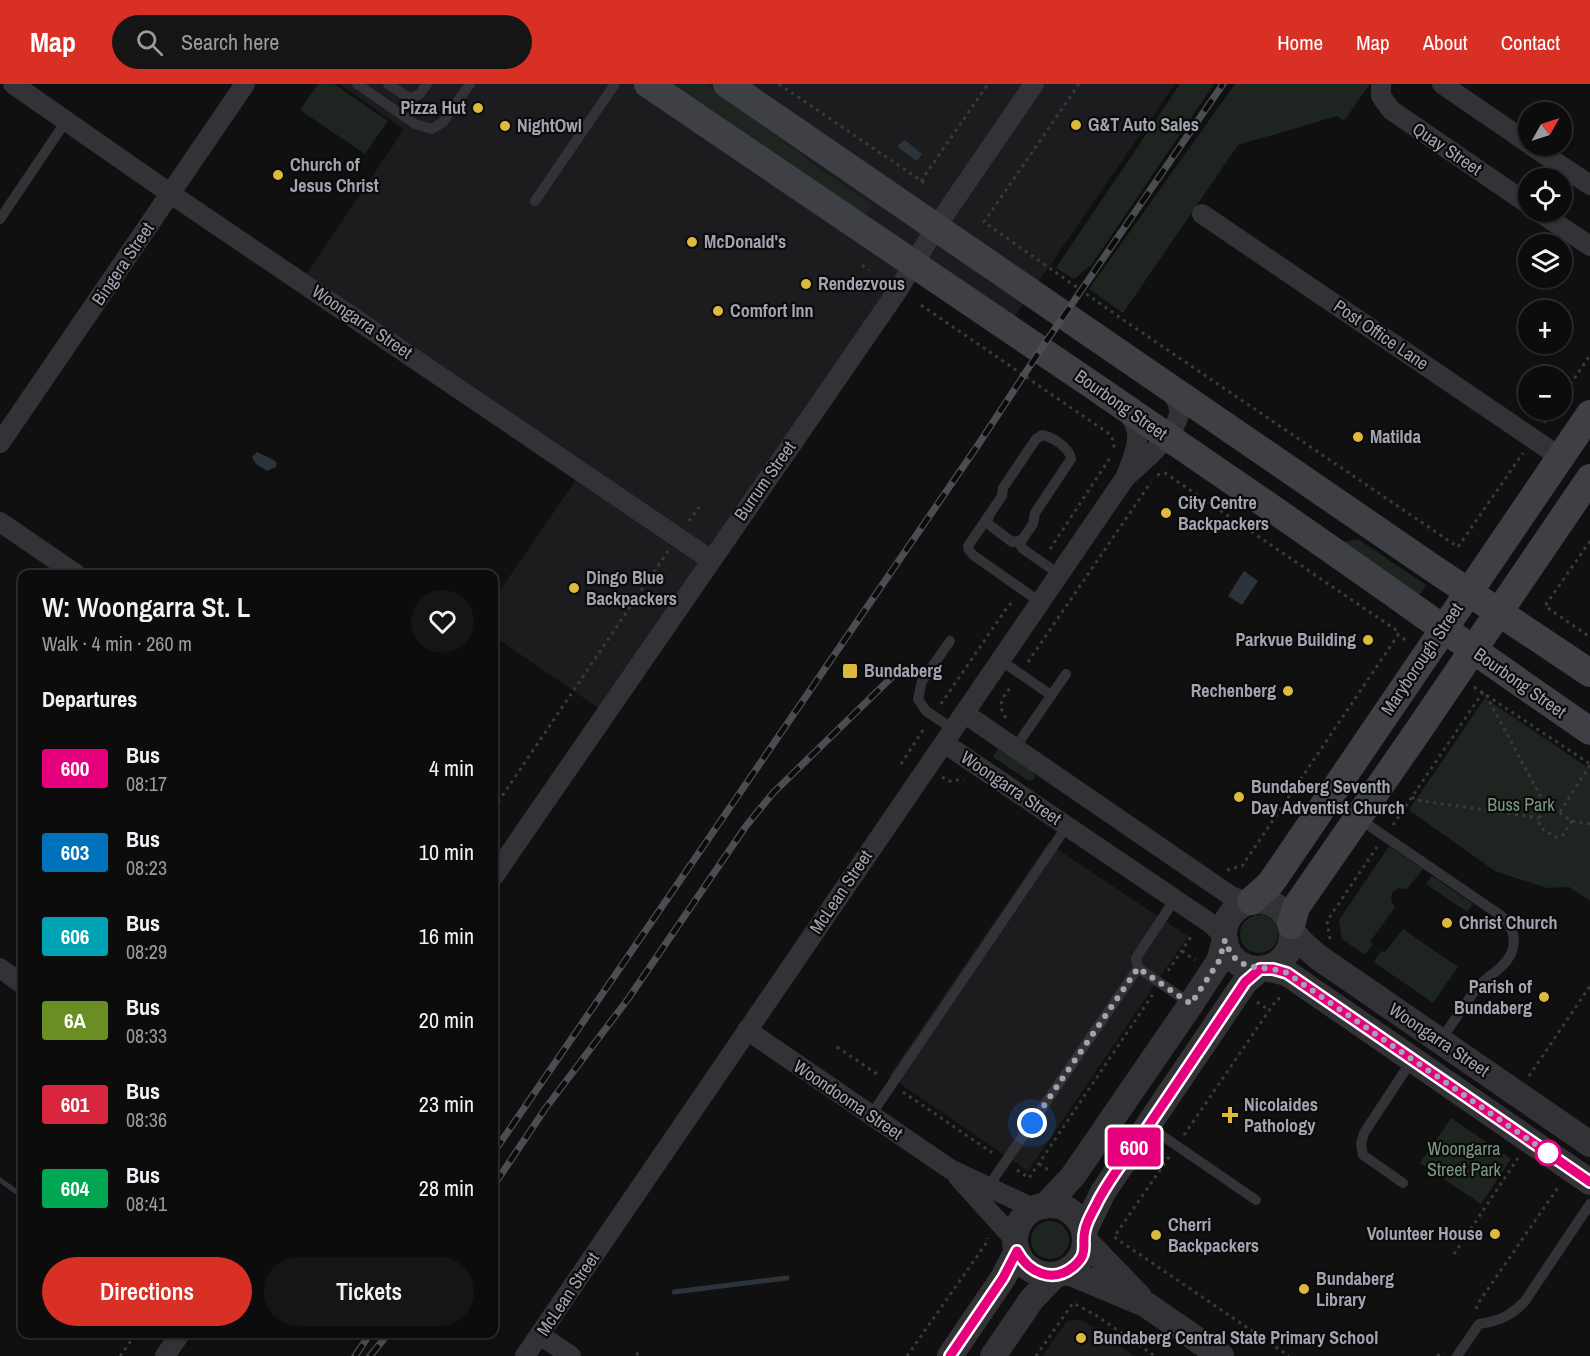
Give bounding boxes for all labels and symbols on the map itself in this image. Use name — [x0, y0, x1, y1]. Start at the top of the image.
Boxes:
place label: Pizza Hut — [400, 95, 466, 120]
marker: Pizza Hut — [471, 101, 485, 115]
north arrow — [1518, 102, 1572, 156]
place label: G&T Auto Sales — [1088, 112, 1199, 137]
place label: NightOwl — [517, 113, 582, 138]
street label: Quay Street — [1408, 116, 1487, 181]
marker: G&T Auto Sales — [1069, 118, 1083, 132]
marker: NightOwl — [498, 119, 512, 133]
place label: Church of Jesus Christ — [290, 152, 379, 198]
marker: Church of Jesus Christ — [271, 168, 285, 182]
street label: Bingera Street — [86, 217, 160, 310]
place label: McDonald's — [704, 229, 786, 254]
marker: McDonald's — [685, 235, 699, 249]
place label: Rendezvous — [818, 271, 905, 296]
marker: Rendezvous — [799, 277, 813, 291]
street label: Woongarra Street — [307, 279, 417, 364]
street label: Post Office Lane — [1329, 294, 1434, 376]
place label: Comfort Inn — [730, 298, 814, 323]
marker: Comfort Inn — [711, 304, 725, 318]
street label: Bourbong Street — [1070, 364, 1172, 446]
place label: Matilda — [1370, 424, 1422, 449]
marker: Matilda — [1351, 430, 1365, 444]
street label: Burrum Street — [728, 436, 801, 526]
place label: City Centre Backpackers — [1178, 490, 1269, 536]
marker: City Centre Backpackers — [1159, 506, 1173, 520]
place label: Dingo Blue Backpackers — [586, 565, 677, 611]
marker: Dingo Blue Backpackers — [567, 581, 581, 595]
street label: Maryborough Street — [1375, 598, 1468, 720]
place label: Parkvue Building — [1235, 627, 1356, 652]
marker: Parkvue Building — [1361, 633, 1375, 647]
street label: Bourbong Street — [1469, 642, 1571, 724]
place label: Bundaberg — [864, 658, 942, 683]
marker: Bundaberg — [841, 662, 859, 680]
place label: Rechenberg — [1191, 678, 1276, 703]
marker: Rechenberg — [1281, 684, 1295, 698]
street label: Woongarra Street — [956, 745, 1066, 830]
place label: Bundaberg Seventh Day Adventist Church — [1251, 774, 1405, 820]
marker: Bundaberg Seventh Day Adventist Church — [1232, 790, 1246, 804]
park label: Buss Park — [1487, 792, 1555, 817]
street label: McLean Street — [803, 845, 878, 939]
place label: Christ Church — [1459, 910, 1557, 935]
marker: Christ Church — [1440, 916, 1454, 930]
place label: Parish of Bundaberg — [1454, 974, 1532, 1020]
marker: Parish of Bundaberg — [1537, 990, 1551, 1004]
street label: Woongarra Street — [1384, 997, 1494, 1082]
street label: Woondooma Street — [789, 1054, 908, 1145]
place label: Nicolaides Pathology — [1244, 1092, 1318, 1138]
marker: Nicolaides Pathology — [1221, 1106, 1239, 1124]
your location — [1017, 1108, 1047, 1138]
line badge: 600 — [1100, 1128, 1168, 1166]
park label: Woongarra Street Park — [1427, 1136, 1502, 1182]
unlabelled marker — [1535, 1140, 1561, 1166]
place label: Cherri Backpackers — [1168, 1212, 1259, 1258]
place label: Volunteer House — [1367, 1221, 1483, 1246]
marker: Volunteer House — [1488, 1227, 1502, 1241]
marker: Cherri Backpackers — [1149, 1228, 1163, 1242]
street label: McLean Street — [530, 1247, 605, 1341]
place label: Bundaberg Library — [1316, 1266, 1394, 1312]
marker: Bundaberg Library — [1297, 1282, 1311, 1296]
place label: Bundaberg Central State Primary School — [1093, 1325, 1378, 1350]
marker: Bundaberg Central State Primary School — [1074, 1331, 1088, 1345]

